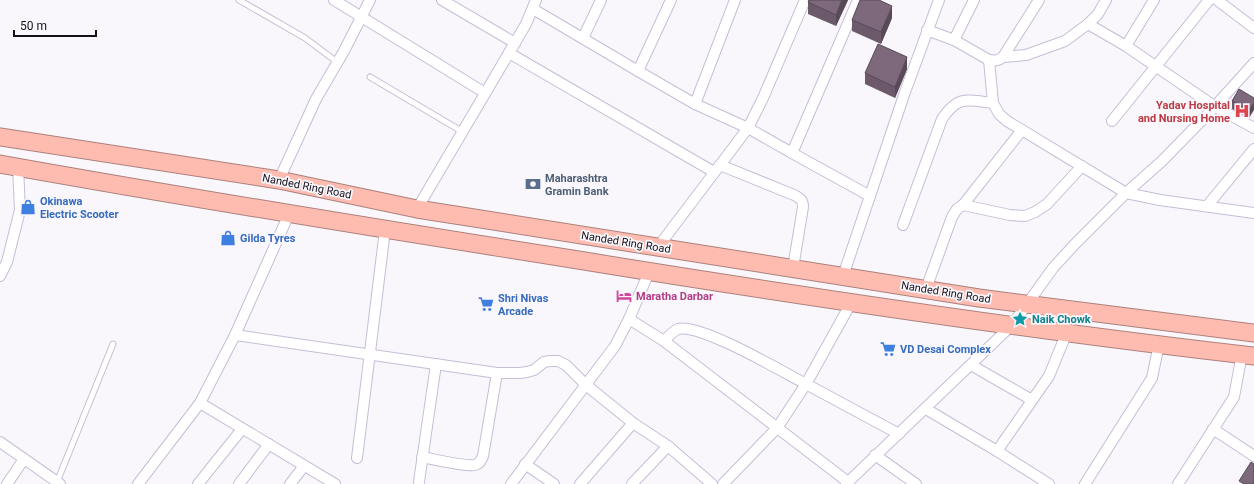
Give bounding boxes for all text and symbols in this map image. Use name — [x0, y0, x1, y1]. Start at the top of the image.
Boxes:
scale bar — [14, 12, 96, 38]
text: 50 m — [20, 19, 47, 33]
place label: Yadav Hospital and Nursing Home — [1138, 99, 1230, 125]
hospital icon: Yadav Hospital and Nursing Home — [1233, 102, 1251, 120]
street label: Nanded Ring Road — [261, 171, 353, 202]
place label: Maharashtra Gramin Bank — [545, 172, 609, 198]
bank icon: Maharashtra Gramin Bank — [524, 175, 542, 193]
place label: Okinawa Electric Scooter — [40, 195, 119, 221]
shop icon: Okinawa Electric Scooter — [19, 198, 37, 216]
shop icon: Gilda Tyres — [219, 229, 237, 247]
street label: Nanded Ring Road — [580, 229, 672, 256]
place label: Gilda Tyres — [240, 232, 296, 245]
street label: Nanded Ring Road — [900, 279, 992, 306]
hotel icon: Maratha Darbar — [615, 287, 633, 305]
place label: Maratha Darbar — [636, 290, 713, 303]
place label: Shri Nivas Arcade — [498, 292, 549, 318]
supermarket icon: Shri Nivas Arcade — [477, 295, 495, 313]
place icon: Naik Chowk — [1011, 310, 1029, 328]
place label: Naik Chowk — [1032, 313, 1091, 326]
supermarket icon: VD Desai Complex — [879, 340, 897, 358]
place label: VD Desai Complex — [900, 343, 991, 356]

